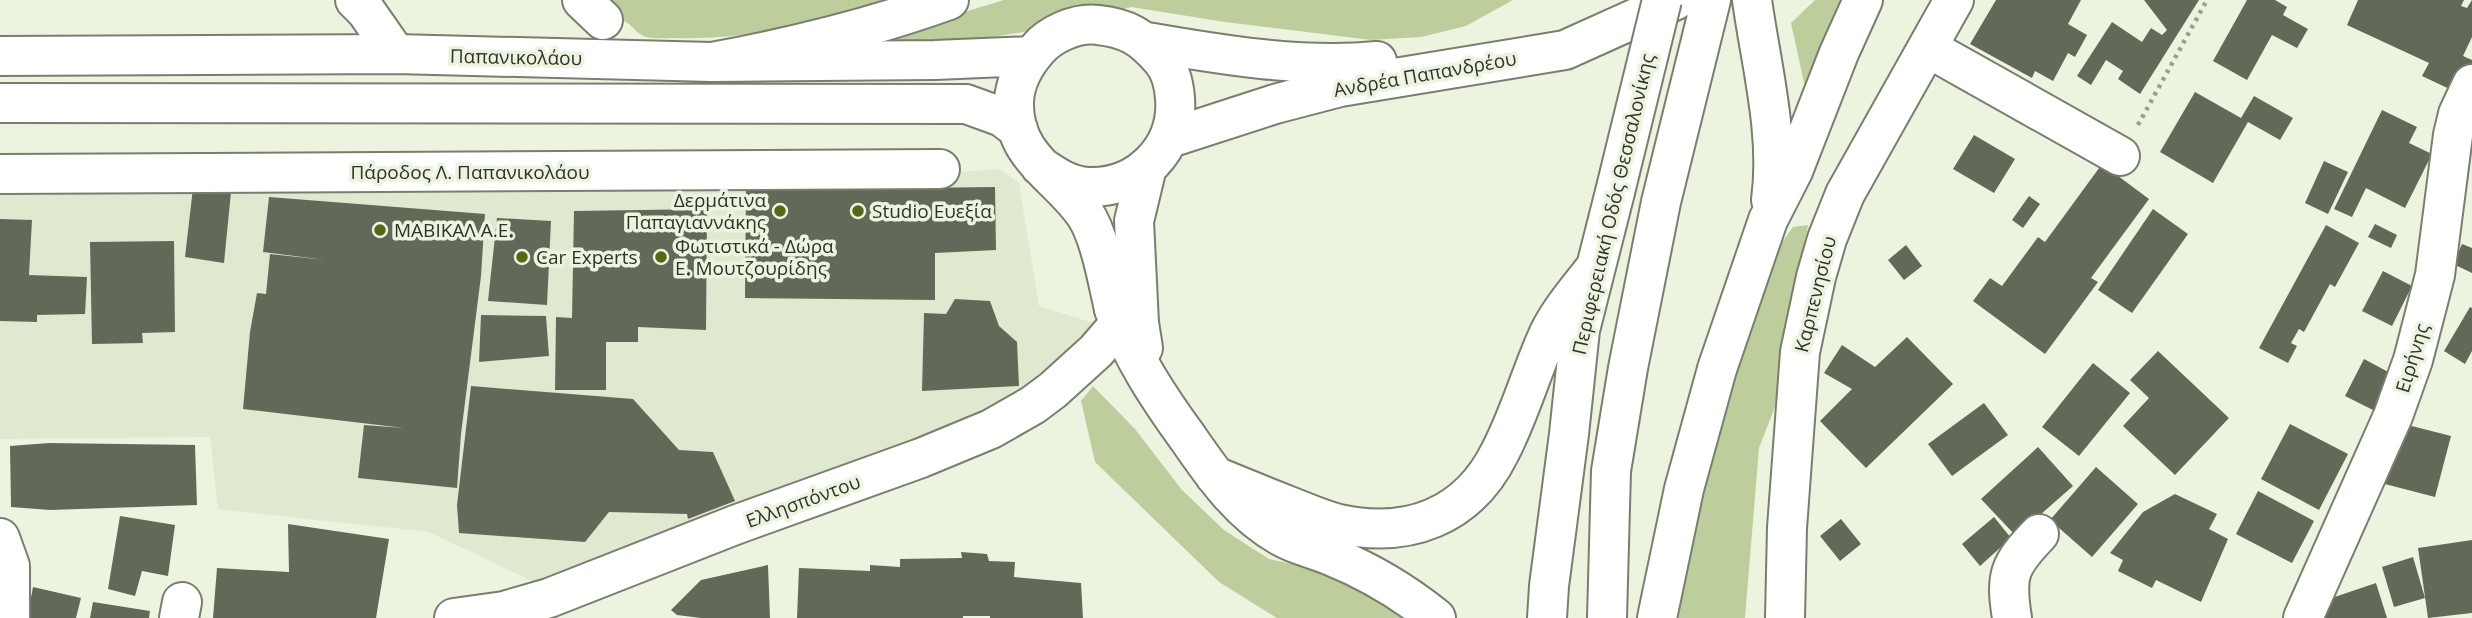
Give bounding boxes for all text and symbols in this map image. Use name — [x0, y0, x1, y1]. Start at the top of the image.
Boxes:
street label: Παπανικολάου — [450, 43, 582, 71]
street label: Ανδρέα Παπανδρέου — [1331, 45, 1519, 103]
street label: Περιφερειακή Οδός Θεσσαλονίκης — [1566, 51, 1660, 357]
street label: Πάροδος Λ. Παπανικολάου — [351, 159, 589, 185]
place label: Δερμάτινα Παπαγιαννάκης — [626, 187, 766, 235]
place label: Studio Ευεξία — [872, 198, 992, 224]
marker: Δερμάτινα Παπαγιαννάκης — [772, 203, 788, 219]
marker: Studio Ευεξία — [850, 203, 866, 219]
place label: ΜΑΒΙΚΑΛ Α.Ε. — [394, 217, 513, 243]
marker: ΜΑΒΙΚΑΛ Α.Ε. — [372, 222, 388, 238]
place label: Φωτιστικά - Δώρα Ε. Μουτζουρίδης — [675, 233, 834, 281]
street label: Καρπενησίου — [1788, 233, 1842, 355]
place label: Car Experts — [536, 244, 638, 270]
marker: Car Experts — [514, 249, 530, 265]
marker: Φωτιστικά - Δώρα Ε. Μουτζουρίδης — [653, 249, 669, 265]
street label: Ειρήνης — [2389, 320, 2435, 396]
street label: Ελλησπόντου — [742, 468, 864, 534]

